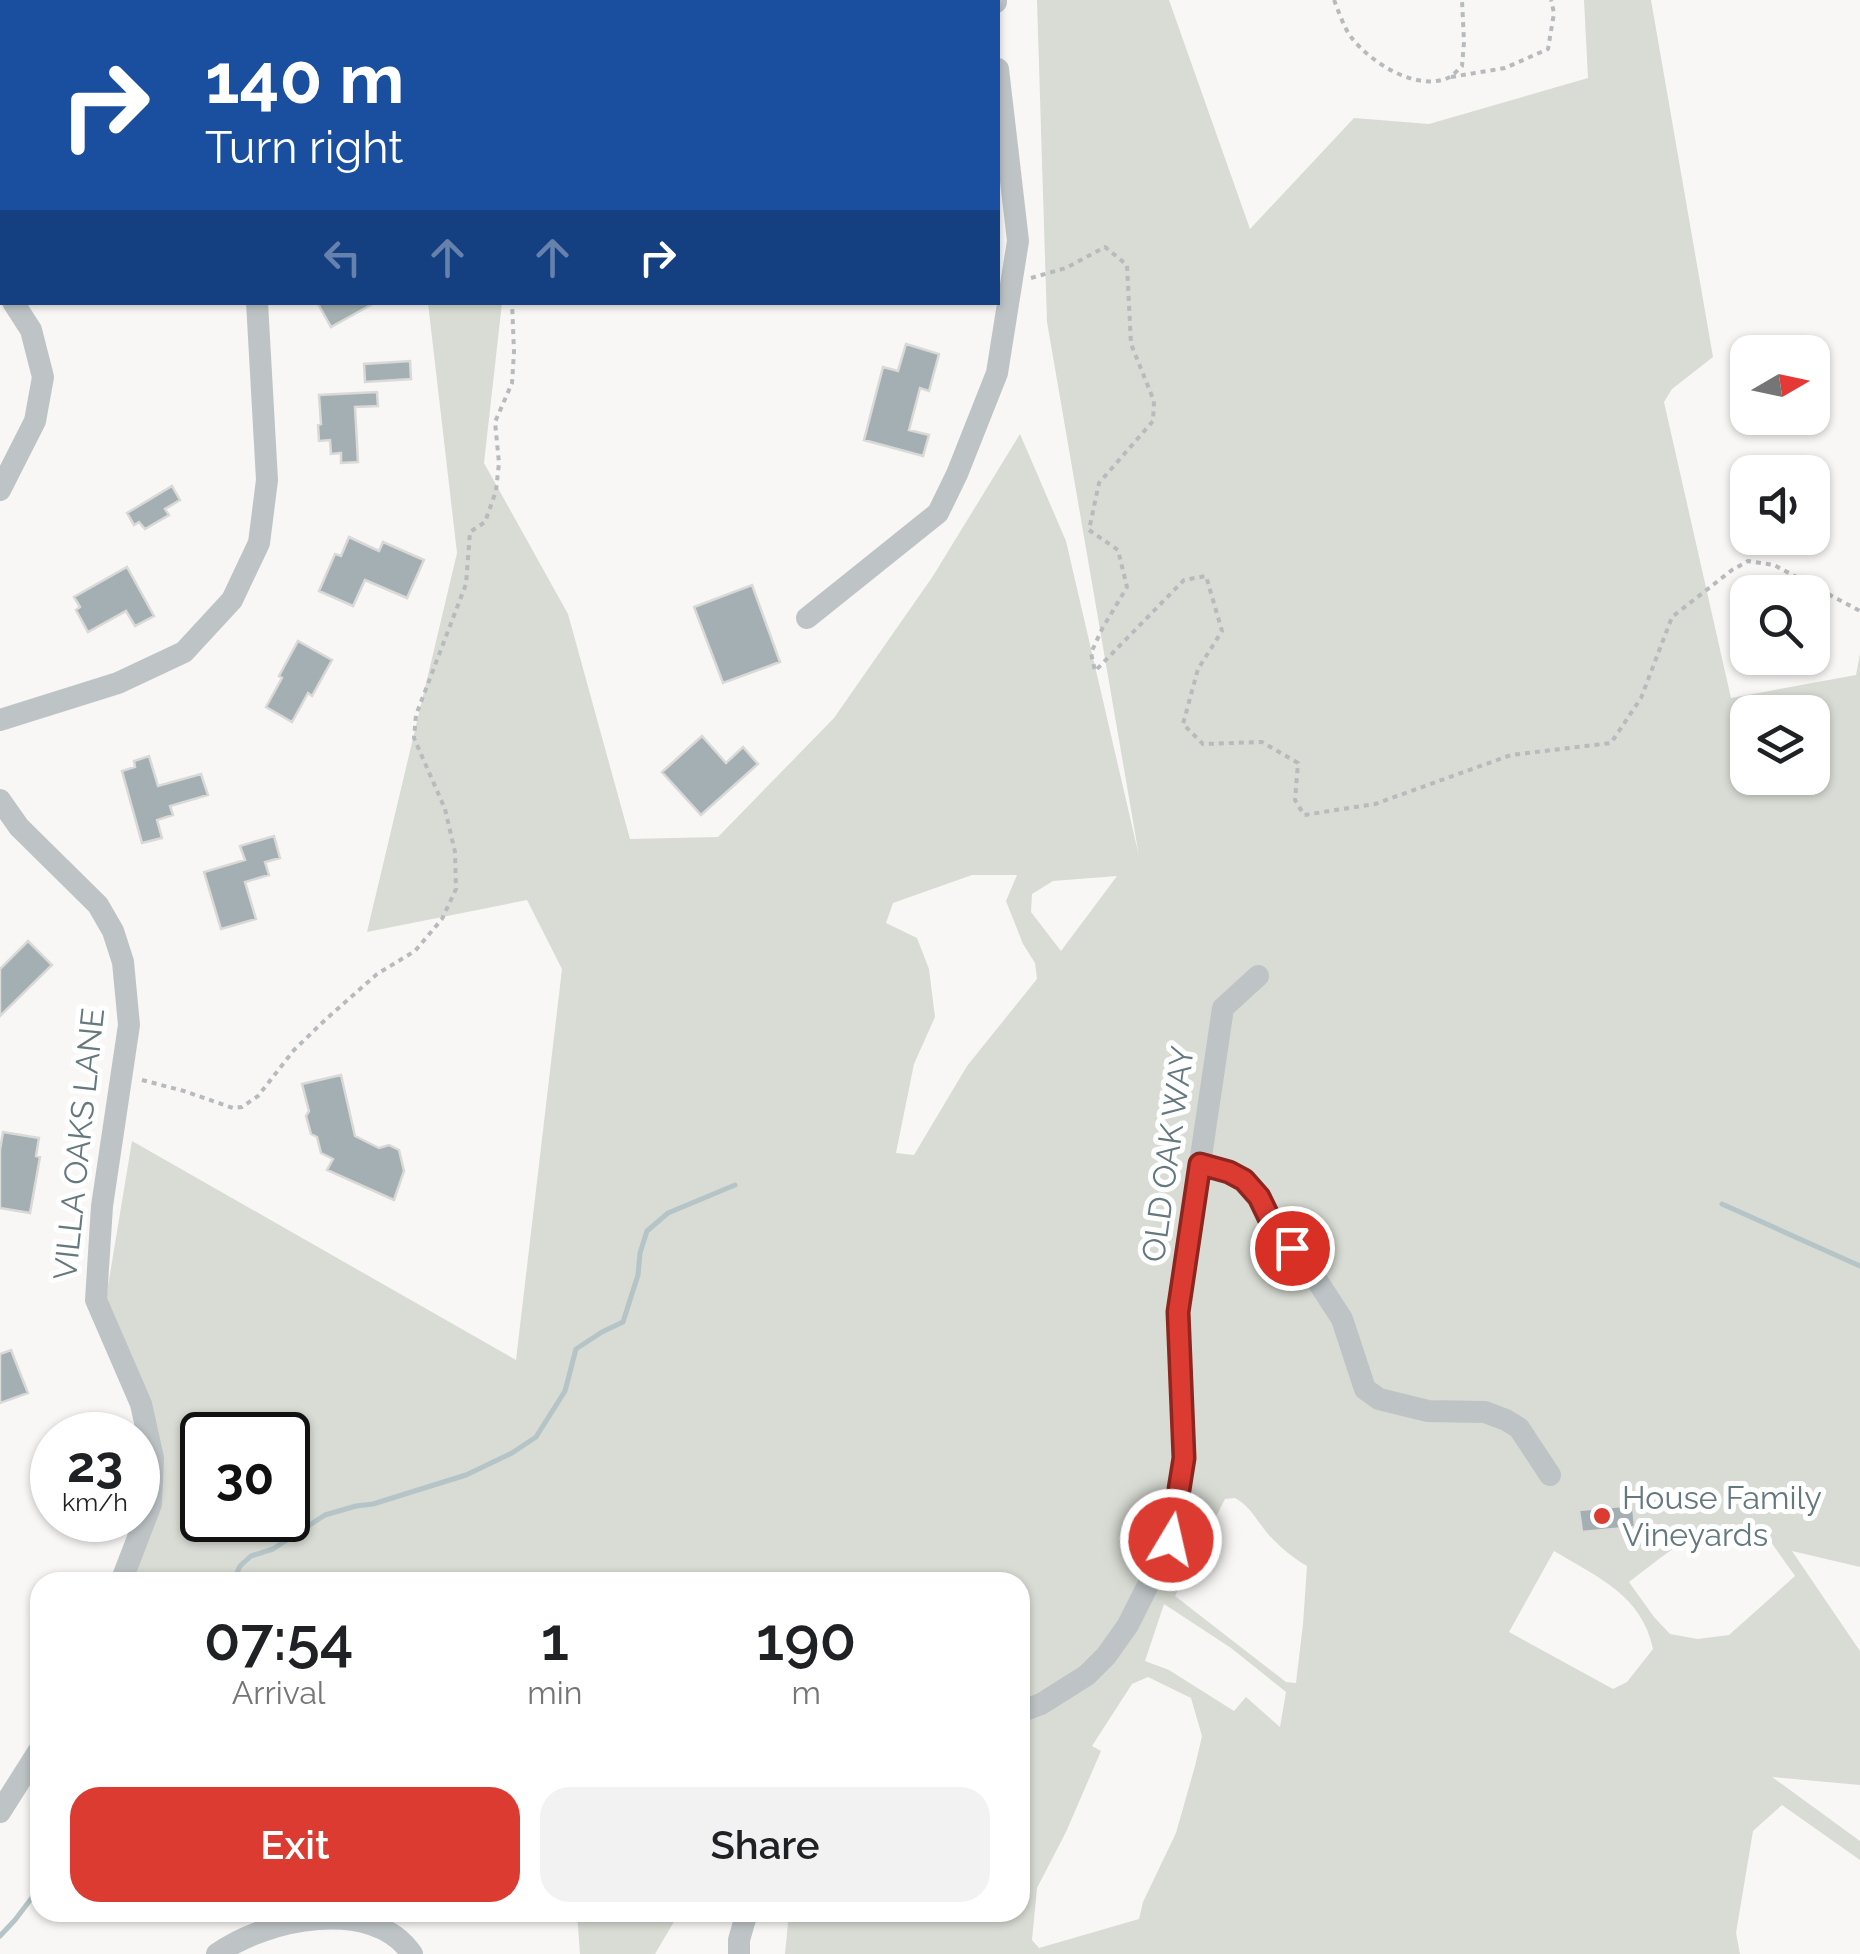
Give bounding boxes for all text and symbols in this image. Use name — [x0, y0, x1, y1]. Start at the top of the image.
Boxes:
text: 140 m — [205, 37, 405, 119]
icon: right — [40, 40, 170, 170]
text: Turn right — [205, 121, 403, 174]
icon: left — [315, 230, 370, 285]
icon: ahead — [420, 230, 475, 285]
icon: ahead — [525, 230, 580, 285]
icon: right — [630, 230, 685, 285]
north arrow — [1730, 335, 1830, 435]
map controls — [1730, 335, 1830, 795]
button: sound — [1730, 455, 1830, 555]
button: search — [1730, 575, 1830, 675]
button: layers — [1730, 695, 1830, 795]
street label: VILLA OAKS LANE — [46, 1006, 111, 1282]
street label: OLD OAK WAY — [1134, 1044, 1201, 1264]
pin — [1250, 1206, 1335, 1291]
icon: arrive — [1265, 1221, 1320, 1276]
speed limit sign: 30 — [180, 1412, 310, 1542]
text: 23 — [67, 1435, 123, 1494]
place label: House Family Vineyards — [1622, 1479, 1822, 1553]
text: km/h — [62, 1487, 128, 1517]
position arrow — [1119, 1488, 1223, 1592]
marker: House Family Vineyards — [1591, 1505, 1613, 1527]
text: 07:54 — [204, 1604, 354, 1674]
text: 1 — [541, 1604, 569, 1674]
text: 190 — [756, 1604, 856, 1674]
text: Arrival — [232, 1674, 326, 1711]
text: min — [527, 1674, 582, 1711]
text: m — [791, 1674, 821, 1711]
button: Exit — [70, 1787, 520, 1902]
button: Share — [540, 1787, 990, 1902]

